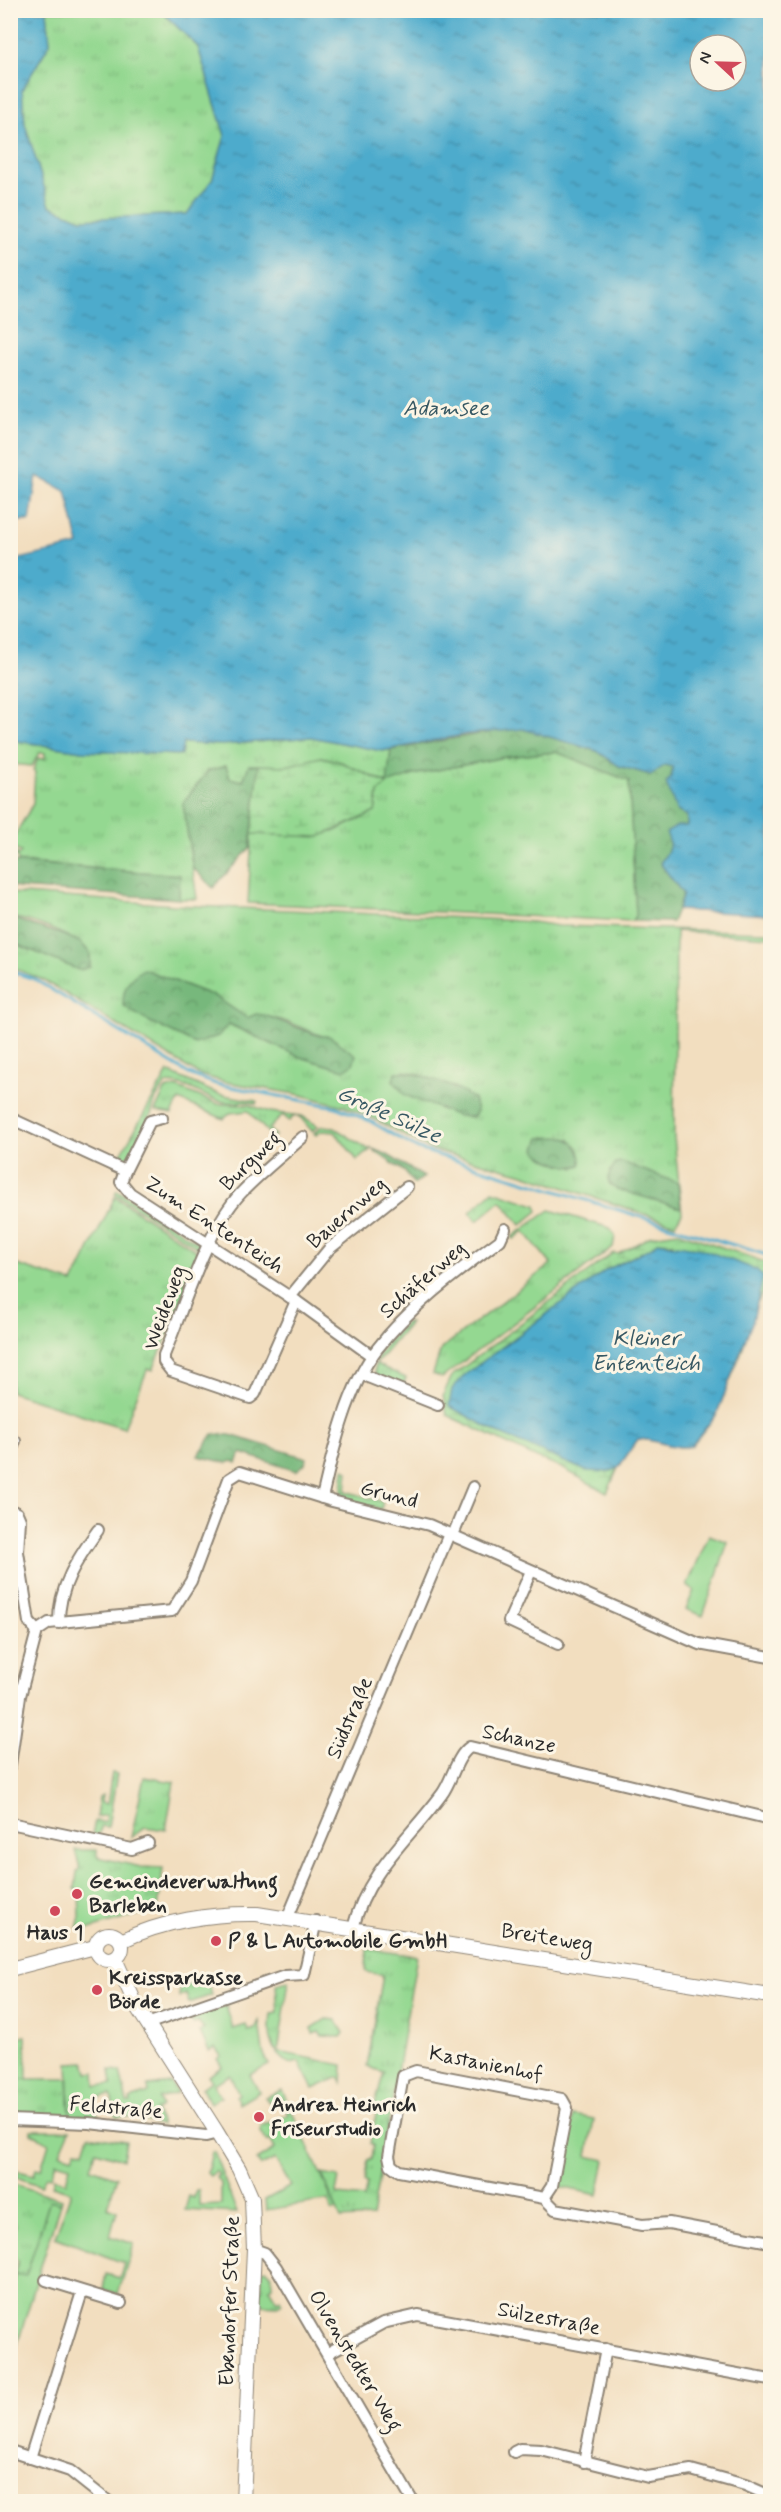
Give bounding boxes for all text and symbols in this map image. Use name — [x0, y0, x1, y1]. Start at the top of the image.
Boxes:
north arrow — [688, 33, 748, 93]
text: N — [694, 49, 717, 67]
water label: Adamsee — [403, 395, 490, 423]
water label: Große Sülze — [333, 1080, 447, 1151]
street label: Burgweg — [214, 1124, 290, 1199]
street label: Zum Ententeich — [139, 1169, 289, 1281]
street label: Bauernweg — [301, 1170, 393, 1256]
street label: Schäferweg — [374, 1235, 472, 1325]
street label: Weideweg — [137, 1262, 194, 1354]
water label: Kleiner Ententeich — [592, 1325, 701, 1378]
street label: Grund — [357, 1474, 421, 1516]
street label: Südstraße — [320, 1673, 380, 1763]
street label: Schanze — [480, 1718, 558, 1760]
place label: Gemeindeverwaltung Barleben — [89, 1868, 278, 1920]
marker: Gemeindeverwaltung Barleben — [70, 1887, 84, 1901]
marker: Haus 1 — [48, 1904, 62, 1918]
street label: Breiteweg — [499, 1917, 595, 1960]
place label: Haus 1 — [27, 1919, 83, 1947]
place label: P & L Automobile GmbH — [228, 1927, 447, 1955]
marker: P & L Automobile GmbH — [209, 1934, 223, 1948]
place label: Kreissparkasse Börde — [109, 1964, 243, 2016]
marker: Kreissparkasse Börde — [90, 1983, 104, 1997]
street label: Kastanienhof — [427, 2039, 545, 2089]
street label: Feldstraße — [68, 2090, 164, 2126]
place label: Andrea Heinrich Friseurstudio — [271, 2091, 417, 2143]
marker: Andrea Heinrich Friseurstudio — [252, 2110, 266, 2124]
street label: Ebendorfer Straße — [213, 2215, 247, 2387]
street label: Olvenstedter Weg — [300, 2285, 408, 2438]
street label: Sülzestraße — [495, 2295, 603, 2343]

